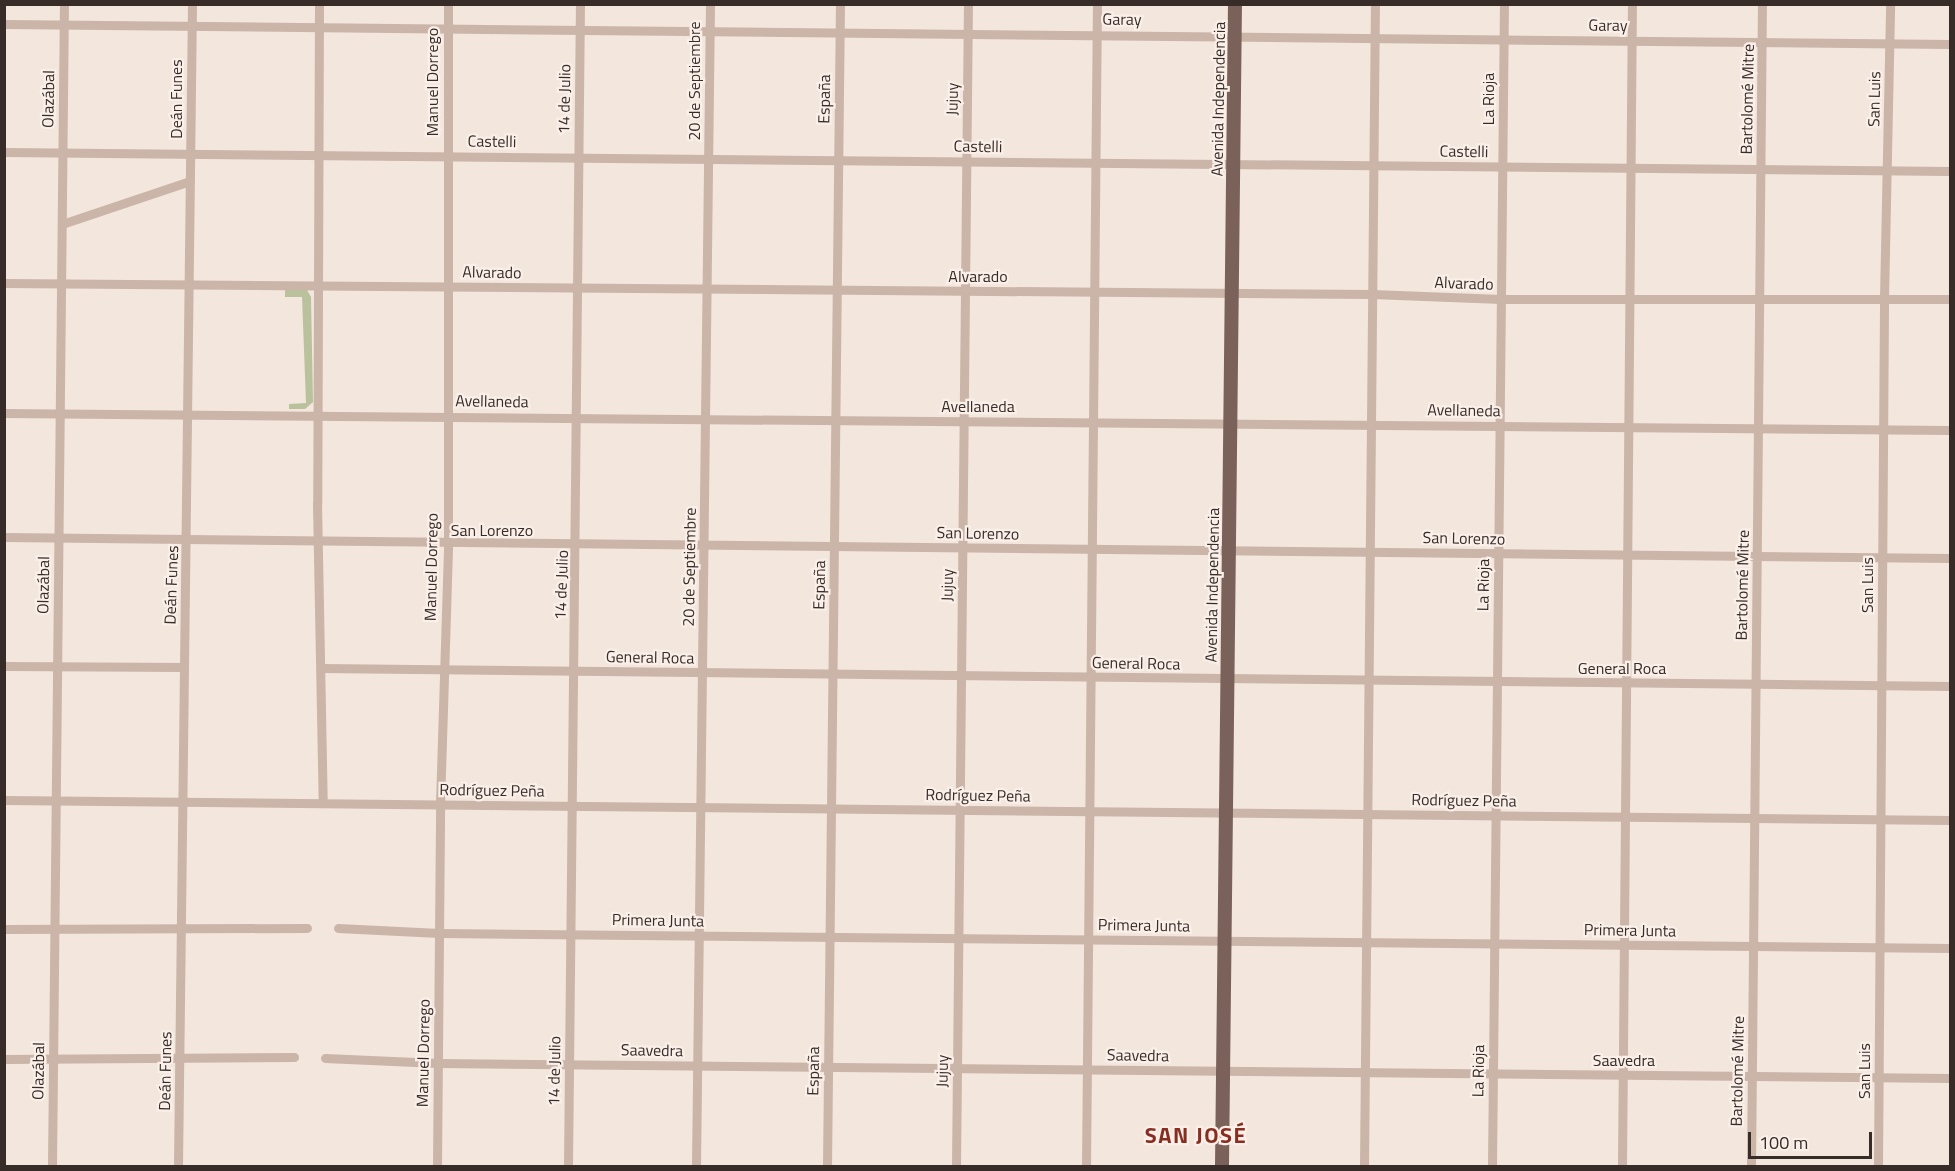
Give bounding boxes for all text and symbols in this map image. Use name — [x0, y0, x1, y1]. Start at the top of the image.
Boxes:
street label: Garay — [1102, 9, 1142, 29]
street label: Garay — [1588, 15, 1628, 35]
street label: 20 de Septiembre — [684, 21, 704, 141]
street label: Avenida Independencia — [1207, 21, 1229, 177]
street label: Manuel Dorrego — [422, 28, 442, 136]
street label: Bartolomé Mitre — [1736, 44, 1758, 154]
street label: Deán Funes — [166, 59, 186, 139]
street label: 14 de Julio — [554, 64, 574, 134]
street label: Olazábal — [38, 70, 58, 128]
street label: San Luis — [1864, 71, 1884, 127]
street label: La Rioja — [1478, 73, 1498, 125]
street label: España — [814, 74, 834, 124]
street label: Jujuy — [942, 82, 962, 116]
street label: Castelli — [467, 131, 517, 151]
street label: Castelli — [953, 136, 1003, 156]
street label: Castelli — [1439, 141, 1489, 161]
street label: Alvarado — [462, 262, 522, 282]
street label: Alvarado — [948, 266, 1008, 286]
street label: Alvarado — [1434, 272, 1494, 294]
street label: Avellaneda — [455, 391, 529, 411]
street label: Avellaneda — [941, 396, 1015, 416]
street label: Avellaneda — [1427, 400, 1501, 420]
street label: 20 de Septiembre — [678, 507, 700, 627]
street label: Avenida Independencia — [1201, 507, 1223, 663]
street label: Manuel Dorrego — [420, 513, 442, 621]
street label: San Lorenzo — [451, 520, 533, 540]
street label: San Lorenzo — [937, 523, 1019, 543]
street label: San Lorenzo — [1423, 528, 1505, 548]
street label: Bartolomé Mitre — [1731, 530, 1753, 640]
street label: Deán Funes — [160, 545, 182, 625]
street label: 14 de Julio — [550, 550, 572, 620]
street label: Olazábal — [33, 556, 53, 614]
street label: San Luis — [1857, 557, 1877, 613]
street label: La Rioja — [1473, 559, 1493, 611]
street label: España — [809, 560, 829, 610]
street label: Jujuy — [937, 568, 957, 602]
street label: General Roca — [606, 647, 694, 667]
street label: General Roca — [1092, 653, 1180, 673]
street label: General Roca — [1578, 658, 1666, 678]
street label: Rodríguez Peña — [439, 779, 545, 801]
street label: Rodríguez Peña — [925, 784, 1031, 806]
street label: Rodríguez Peña — [1411, 789, 1517, 811]
street label: Primera Junta — [612, 910, 704, 930]
street label: Primera Junta — [1098, 915, 1190, 935]
street label: Primera Junta — [1584, 920, 1676, 940]
street label: Manuel Dorrego — [412, 999, 434, 1107]
street label: Bartolomé Mitre — [1726, 1016, 1748, 1126]
street label: Deán Funes — [155, 1031, 175, 1111]
street label: 14 de Julio — [544, 1036, 564, 1106]
street label: Saavedra — [621, 1040, 683, 1060]
street label: Olazábal — [28, 1042, 48, 1100]
street label: San Luis — [1854, 1043, 1874, 1099]
street label: Saavedra — [1107, 1045, 1169, 1065]
street label: La Rioja — [1468, 1045, 1488, 1097]
street label: España — [803, 1046, 823, 1096]
street label: Saavedra — [1593, 1050, 1655, 1070]
street label: Jujuy — [932, 1054, 952, 1088]
scale bar — [1751, 1120, 1876, 1158]
district label: SAN JOSÉ — [1145, 1123, 1247, 1149]
text: 100 m — [1759, 1129, 1808, 1156]

